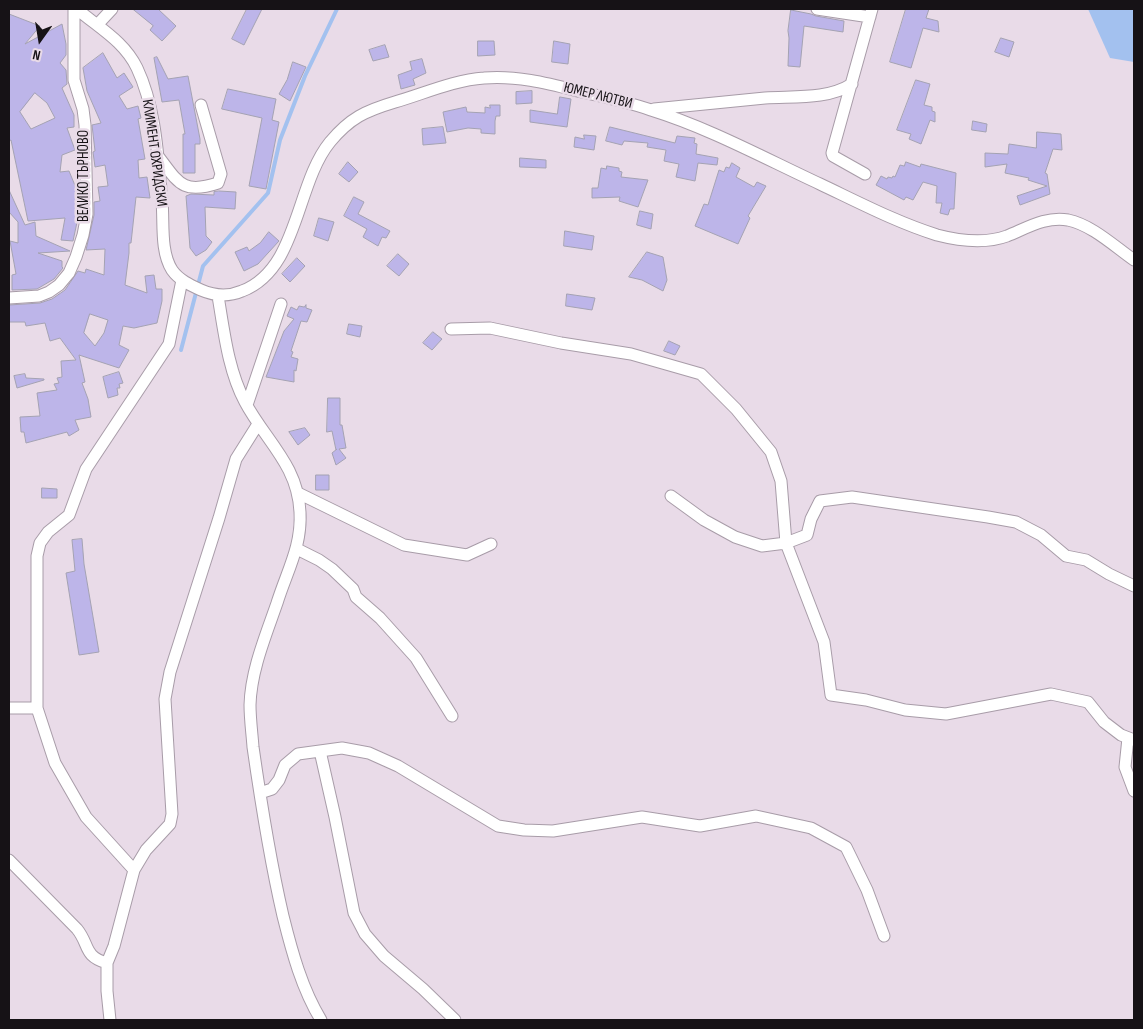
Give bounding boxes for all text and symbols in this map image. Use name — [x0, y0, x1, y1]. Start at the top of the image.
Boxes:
north arrow — [15, 15, 65, 65]
text: N — [31, 46, 42, 64]
street label: ЮМЕР ЛЮТВИ — [562, 79, 634, 113]
street label: КЛИМЕНТ ОХРИДСКИ — [138, 98, 170, 208]
street label: ВЕЛИКО ТЪРНОВО — [75, 130, 93, 222]

